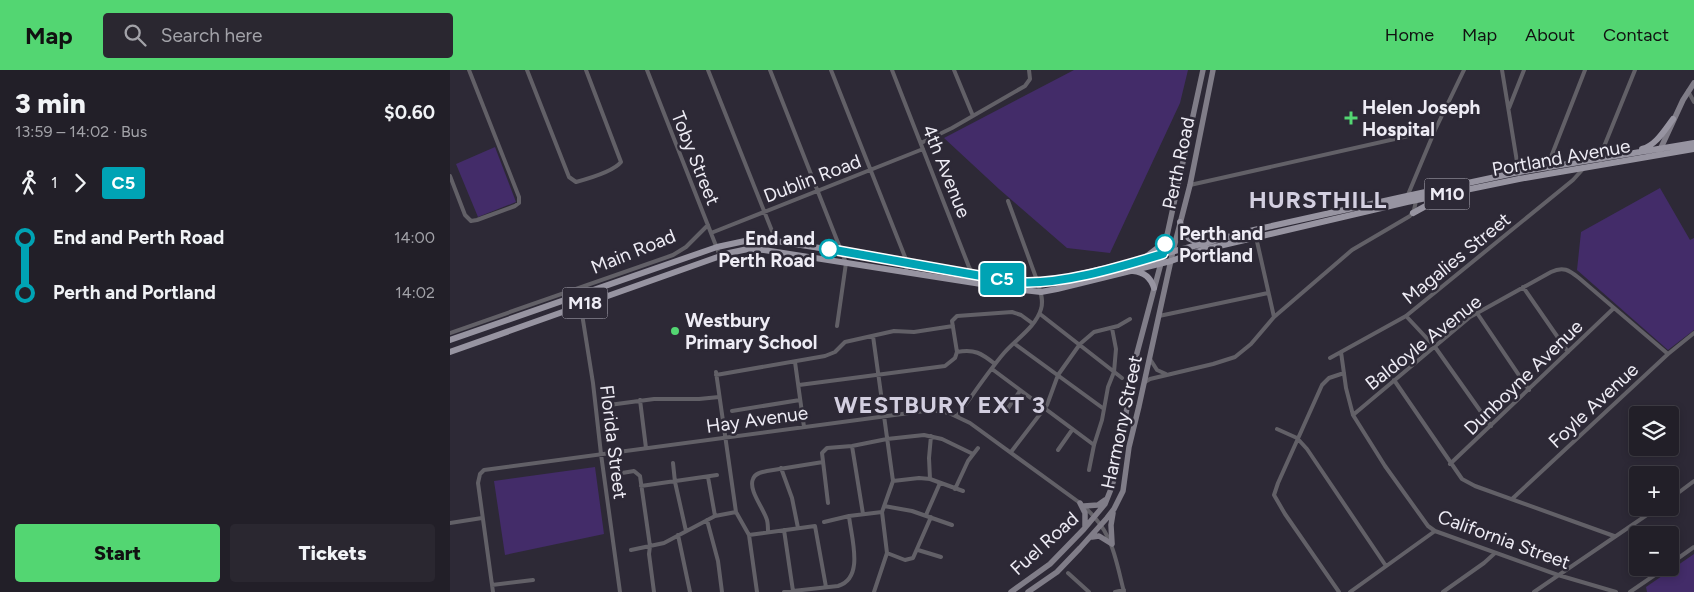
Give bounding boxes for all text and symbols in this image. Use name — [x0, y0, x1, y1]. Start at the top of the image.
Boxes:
search box — [103, 13, 453, 58]
text: Map — [25, 21, 73, 50]
icon: search — [121, 21, 149, 49]
text: Search here — [161, 24, 262, 47]
text: Home — [1385, 24, 1434, 46]
text: Map — [1462, 24, 1497, 46]
text: About — [1525, 24, 1575, 46]
text: Contact — [1603, 24, 1669, 46]
text: 3 min — [15, 86, 86, 120]
place label: Helen Joseph Hospital — [1362, 96, 1480, 141]
text: $0.60 — [384, 101, 435, 124]
street label: Toby Street — [666, 108, 725, 208]
marker: Helen Joseph Hospital — [1344, 111, 1358, 125]
street label: Perth Road — [1157, 115, 1199, 211]
street label: 4th Avenue — [917, 121, 976, 221]
text: 13:59 – 14:02 · Bus — [15, 122, 147, 141]
street label: Portland Avenue — [1490, 134, 1632, 181]
street label: Dublin Road — [760, 149, 864, 208]
icon: walk — [15, 169, 43, 197]
icon: forward — [66, 169, 94, 197]
text: C5 — [112, 172, 135, 194]
text: 1 — [51, 173, 58, 192]
road number: M10 — [1424, 178, 1470, 210]
district label: HURSTHILL — [1249, 185, 1387, 214]
street label: Magalies Street — [1398, 208, 1515, 309]
place label: Perth and Portland — [1179, 222, 1263, 267]
street label: Main Road — [588, 224, 679, 279]
text: End and Perth Road — [53, 226, 224, 249]
place label: End and Perth Road — [718, 227, 815, 272]
text: 14:00 — [394, 228, 435, 247]
marker: Perth and Portland — [1155, 234, 1175, 254]
marker: End and Perth Road — [819, 239, 839, 259]
line badge: C5 — [980, 263, 1024, 295]
text: C5 — [990, 268, 1014, 290]
text: Perth and Portland — [53, 281, 216, 304]
text: 14:02 — [395, 283, 435, 302]
road number: M18 — [562, 288, 608, 318]
street label: Baldoyle Avenue — [1361, 290, 1486, 395]
place label: Westbury Primary School — [685, 309, 817, 354]
street label: Dunboyne Avenue — [1459, 315, 1587, 440]
marker: Westbury Primary School — [669, 325, 681, 337]
street label: Harmony Street — [1096, 353, 1147, 491]
street label: Foyle Avenue — [1544, 358, 1643, 453]
street label: Florida Street — [595, 384, 632, 501]
district label: WESTBURY EXT 3 — [834, 390, 1046, 419]
street label: Hay Avenue — [705, 401, 810, 438]
map controls — [1629, 406, 1679, 576]
button: layers — [1629, 406, 1679, 456]
button: + — [1629, 466, 1679, 516]
street label: California Street — [1435, 505, 1573, 574]
street label: Fuel Road — [1006, 507, 1083, 580]
button: Start — [15, 524, 220, 582]
button: Tickets — [230, 524, 435, 582]
button: − — [1629, 526, 1679, 576]

